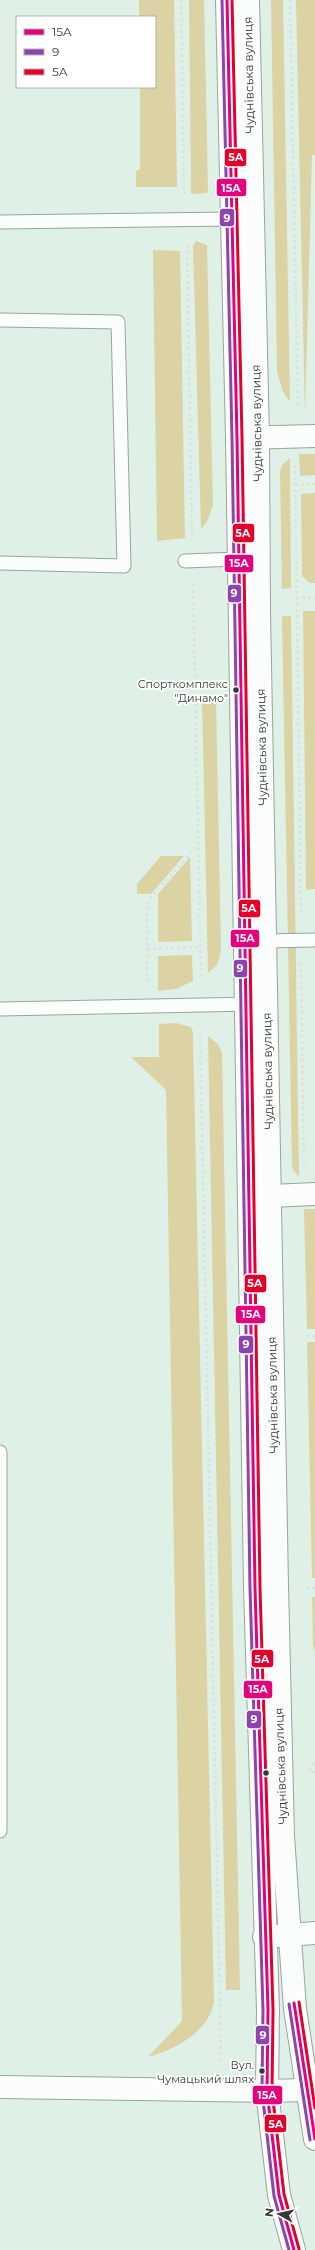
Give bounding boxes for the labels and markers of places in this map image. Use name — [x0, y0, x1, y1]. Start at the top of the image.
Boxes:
place label: Спорткомплекс "Динамо" — [138, 677, 228, 705]
marker: Спорткомплекс "Динамо" — [231, 685, 241, 695]
unlabelled marker — [261, 1768, 271, 1778]
place label: Вул. Чумацький шлях — [157, 2058, 254, 2086]
marker: Вул. Чумацький шлях — [257, 2066, 267, 2076]

